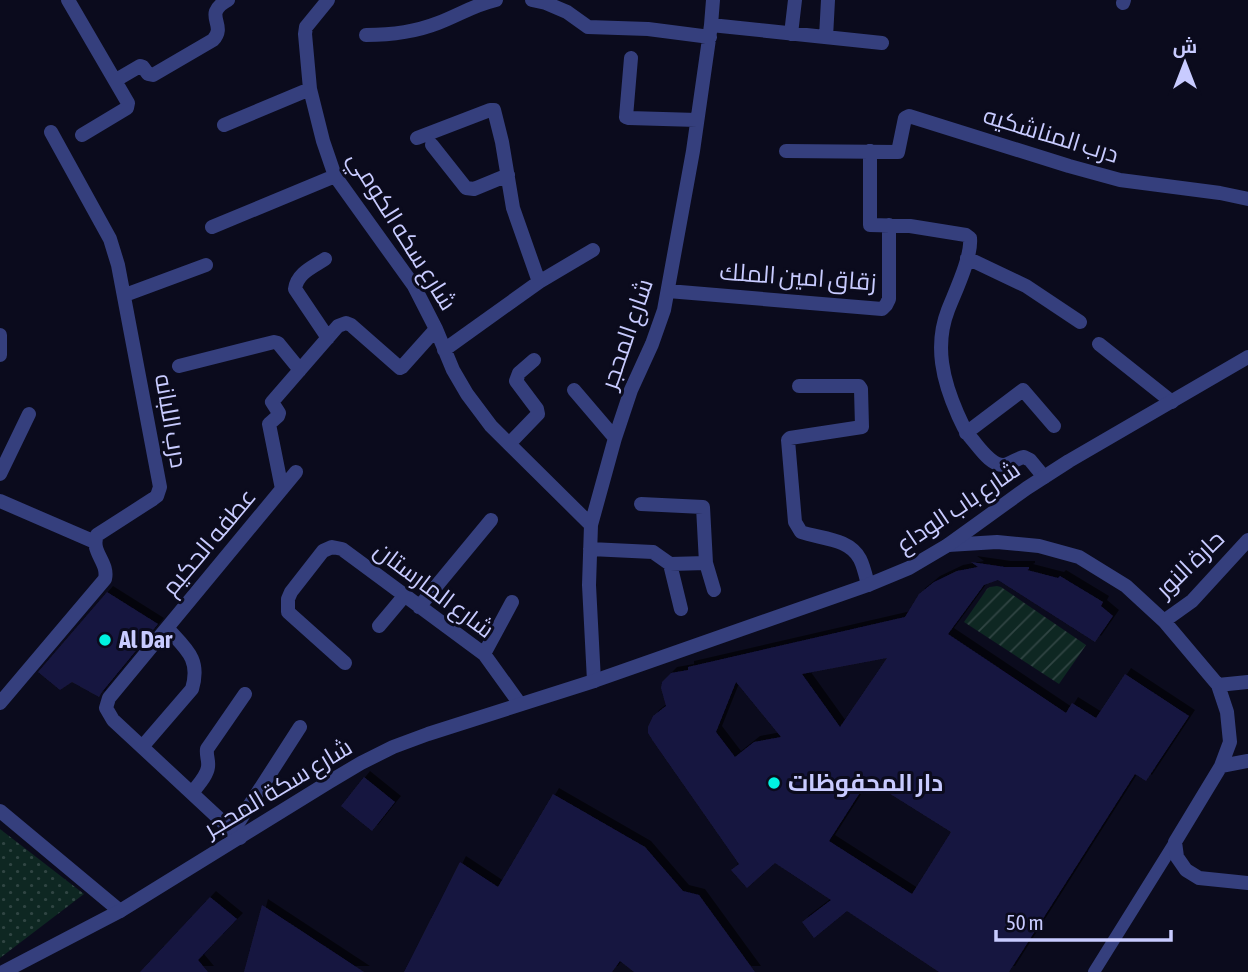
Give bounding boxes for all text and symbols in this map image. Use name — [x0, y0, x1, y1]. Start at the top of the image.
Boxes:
north arrow — [1150, 28, 1220, 98]
text: ش — [1173, 35, 1197, 58]
street label: درب المناشكيه — [980, 101, 1122, 168]
street label: شارع سكه الكومي — [338, 146, 462, 318]
street label: زقاق امين الملك — [719, 258, 877, 297]
street label: شارع المحجر — [594, 275, 661, 396]
street label: درب اللبانه — [150, 372, 193, 470]
street label: شارع باب الوداع — [891, 455, 1027, 560]
street label: عطفه الحكيم — [156, 483, 263, 602]
street label: حارة النور — [1149, 525, 1229, 604]
street label: شارع المارستان — [368, 536, 499, 646]
place label: Al Dar — [118, 626, 173, 653]
marker: Al Dar — [97, 632, 113, 648]
street label: شارع سكة المحجر — [197, 733, 358, 846]
place label: دار المحفوظات — [788, 769, 943, 797]
marker: دار المحفوظات — [766, 775, 782, 791]
scale bar — [996, 898, 1171, 942]
text: 50 m — [1006, 910, 1044, 934]

